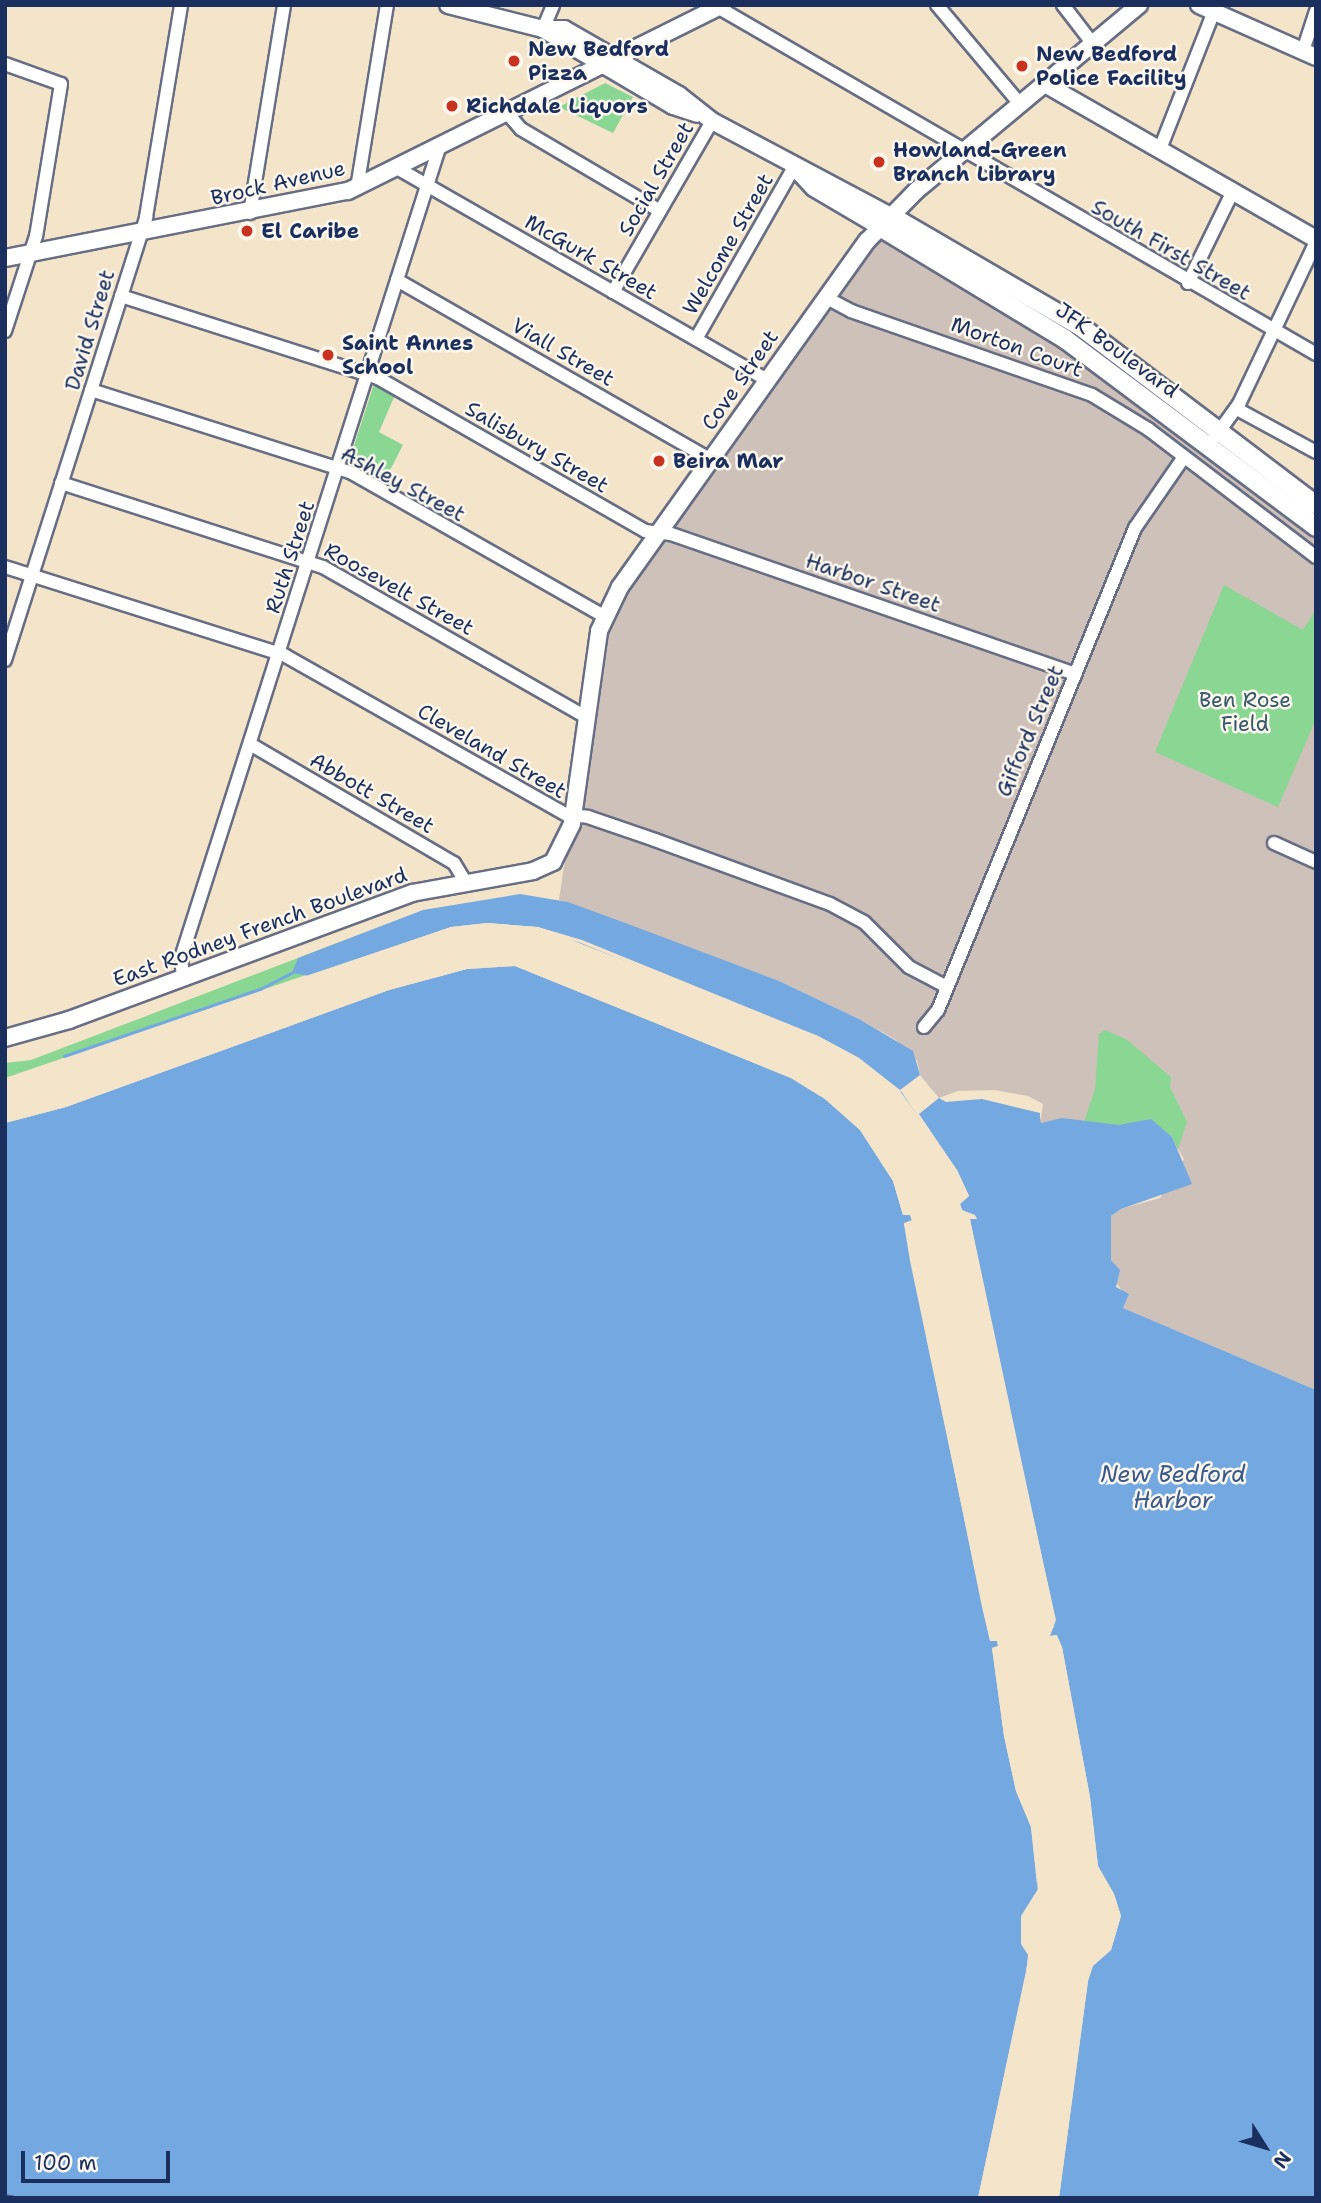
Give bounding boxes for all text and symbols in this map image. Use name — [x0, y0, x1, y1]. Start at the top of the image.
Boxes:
place label: New Bedford Pizza — [528, 36, 669, 86]
place label: New Bedford Police Facility — [1036, 41, 1187, 91]
marker: New Bedford Pizza — [506, 53, 522, 69]
marker: New Bedford Police Facility — [1014, 58, 1030, 74]
place label: Richdale Liquors — [466, 93, 648, 119]
marker: Richdale Liquors — [444, 98, 460, 114]
street label: Social Street — [613, 117, 699, 241]
place label: Howland-Green Branch Library — [893, 137, 1067, 187]
marker: Howland-Green Branch Library — [871, 154, 887, 170]
street label: Brock Avenue — [208, 155, 348, 211]
street label: Welcome Street — [677, 169, 779, 319]
street label: South First Street — [1087, 194, 1255, 306]
street label: McGurk Street — [520, 209, 662, 305]
place label: El Caribe — [261, 218, 359, 244]
marker: El Caribe — [239, 223, 255, 239]
street label: David Street — [60, 267, 120, 393]
street label: JFK Boulevard — [1051, 297, 1183, 403]
street label: Morton Court — [948, 311, 1086, 383]
street label: Viall Street — [507, 313, 619, 391]
street label: Cove Street — [696, 325, 784, 435]
place label: Saint Annes School — [342, 330, 473, 380]
marker: Saint Annes School — [320, 347, 336, 363]
street label: Salisbury Street — [461, 396, 613, 498]
street label: Ashley Street — [337, 441, 469, 527]
place label: Beira Mar — [673, 448, 783, 474]
marker: Beira Mar — [651, 453, 667, 469]
street label: Ruth Street — [260, 498, 320, 616]
street label: Roosevelt Street — [320, 537, 478, 641]
street label: Harbor Street — [802, 548, 944, 618]
street label: Gifford Street — [991, 662, 1069, 800]
park label: Ben Rose Field — [1199, 687, 1291, 737]
street label: Cleveland Street — [413, 698, 571, 804]
street label: Abbott Street — [305, 747, 439, 839]
street label: East Rodney French Boulevard — [110, 862, 410, 992]
water label: New Bedford Harbor — [1100, 1460, 1246, 1514]
north arrow — [1230, 2112, 1300, 2182]
scale bar — [24, 2136, 173, 2180]
text: N — [1268, 2146, 1297, 2173]
text: 100 m — [34, 2149, 97, 2177]

